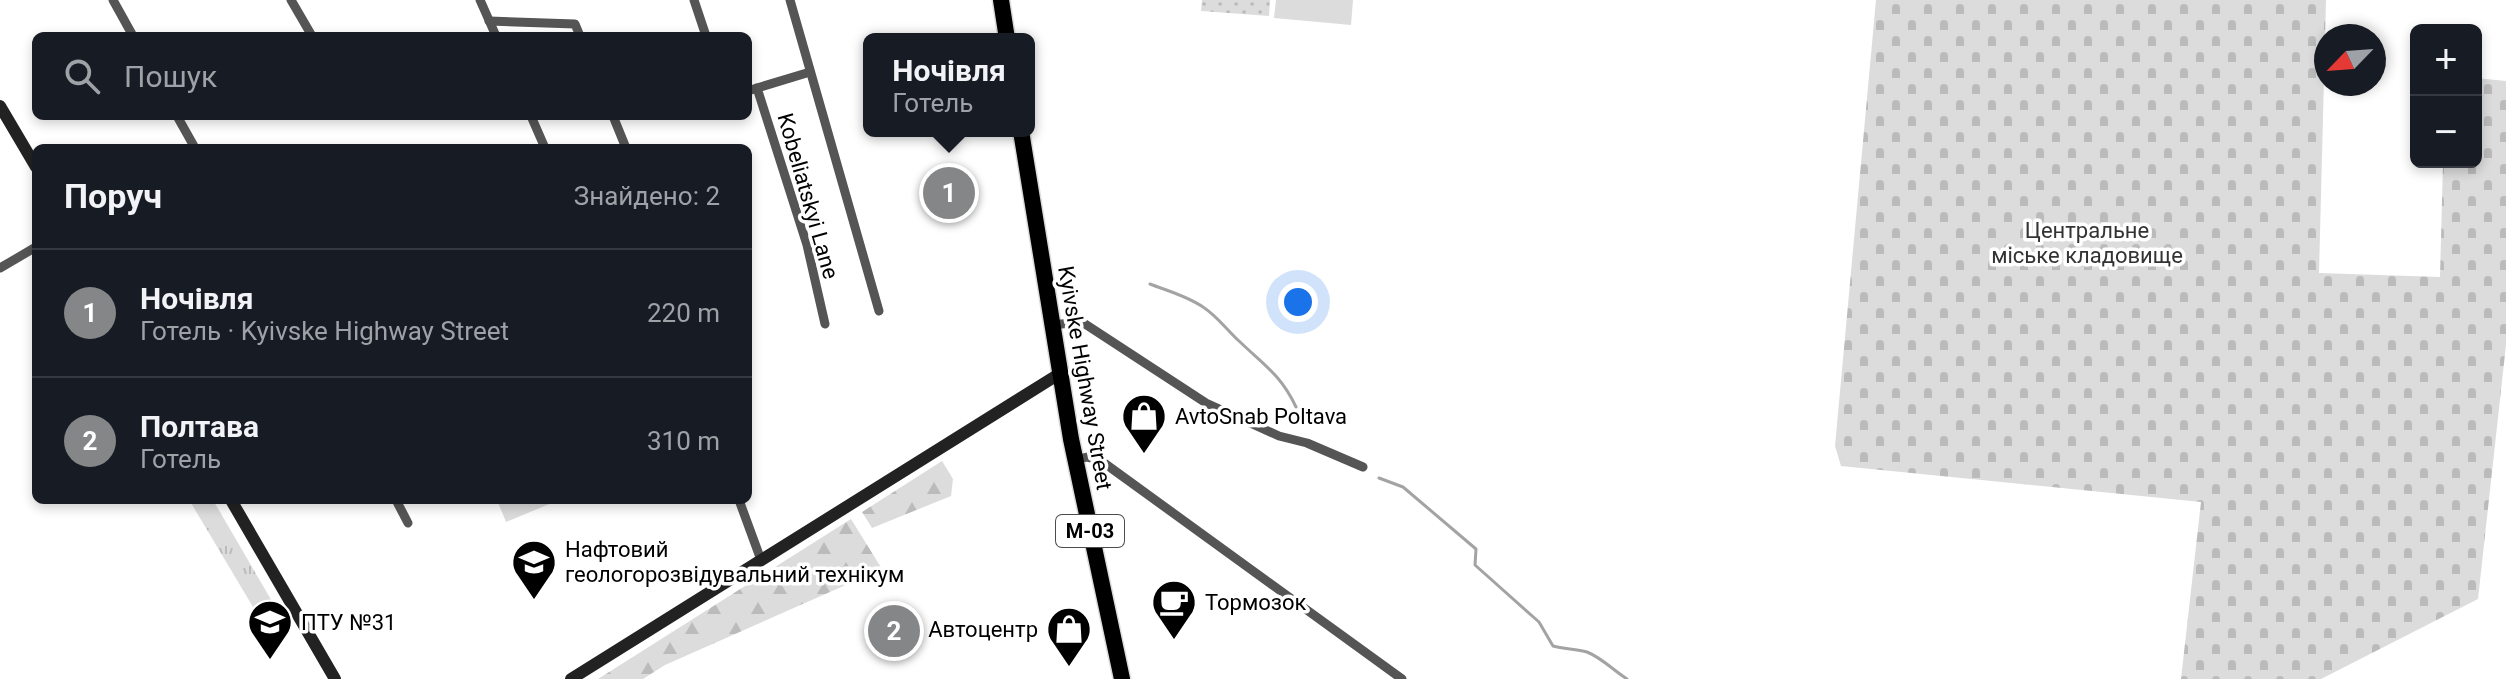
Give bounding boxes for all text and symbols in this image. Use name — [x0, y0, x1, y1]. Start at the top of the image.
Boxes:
north arrow — [2314, 24, 2386, 96]
map controls — [2410, 24, 2482, 168]
button: + — [2410, 24, 2482, 96]
search box — [32, 32, 752, 120]
popup — [863, 33, 1035, 137]
text: Ночівля — [892, 53, 1006, 88]
icon: search — [60, 54, 104, 98]
text: Пошук — [124, 59, 217, 94]
text: Готель — [892, 88, 973, 118]
button: − — [2410, 96, 2482, 168]
street label: Kobeliatskyi Lane — [772, 110, 844, 282]
pin: 1 — [923, 163, 975, 223]
text: Поруч — [64, 176, 162, 216]
text: Знайдено: 2 — [574, 181, 720, 211]
park label: Центральне міське кладовище — [1991, 218, 2183, 268]
street label: Kyivske Highway Street — [1053, 264, 1117, 492]
text: Ночівля — [140, 281, 253, 316]
your location — [1278, 282, 1318, 322]
text: 1 — [83, 298, 97, 328]
text: 220 m — [647, 298, 720, 328]
text: Готель · Kyivske Highway Street — [140, 316, 509, 346]
shop icon: AvtoSnab Poltava — [1120, 392, 1168, 455]
place label: AvtoSnab Poltava — [1175, 404, 1347, 429]
text: Полтава — [140, 409, 259, 444]
text: 2 — [83, 426, 97, 456]
text: 310 m — [647, 426, 720, 456]
text: Готель — [140, 444, 221, 474]
road number: М-03 — [1056, 515, 1124, 547]
place label: Нафтовий геологорозвідувальний технікум — [565, 537, 904, 587]
school or university icon: Нафтовий геологорозвідувальний технікум — [510, 538, 558, 601]
cafe icon: Тормозок — [1150, 578, 1198, 641]
place label: Тормозок — [1205, 590, 1307, 615]
school or university icon: ПТУ №31 — [246, 598, 294, 661]
pin: 2 — [868, 601, 920, 661]
shop icon: Автоцентр — [1045, 605, 1093, 668]
place label: ПТУ №31 — [301, 610, 396, 635]
place label: Автоцентр — [928, 617, 1038, 642]

